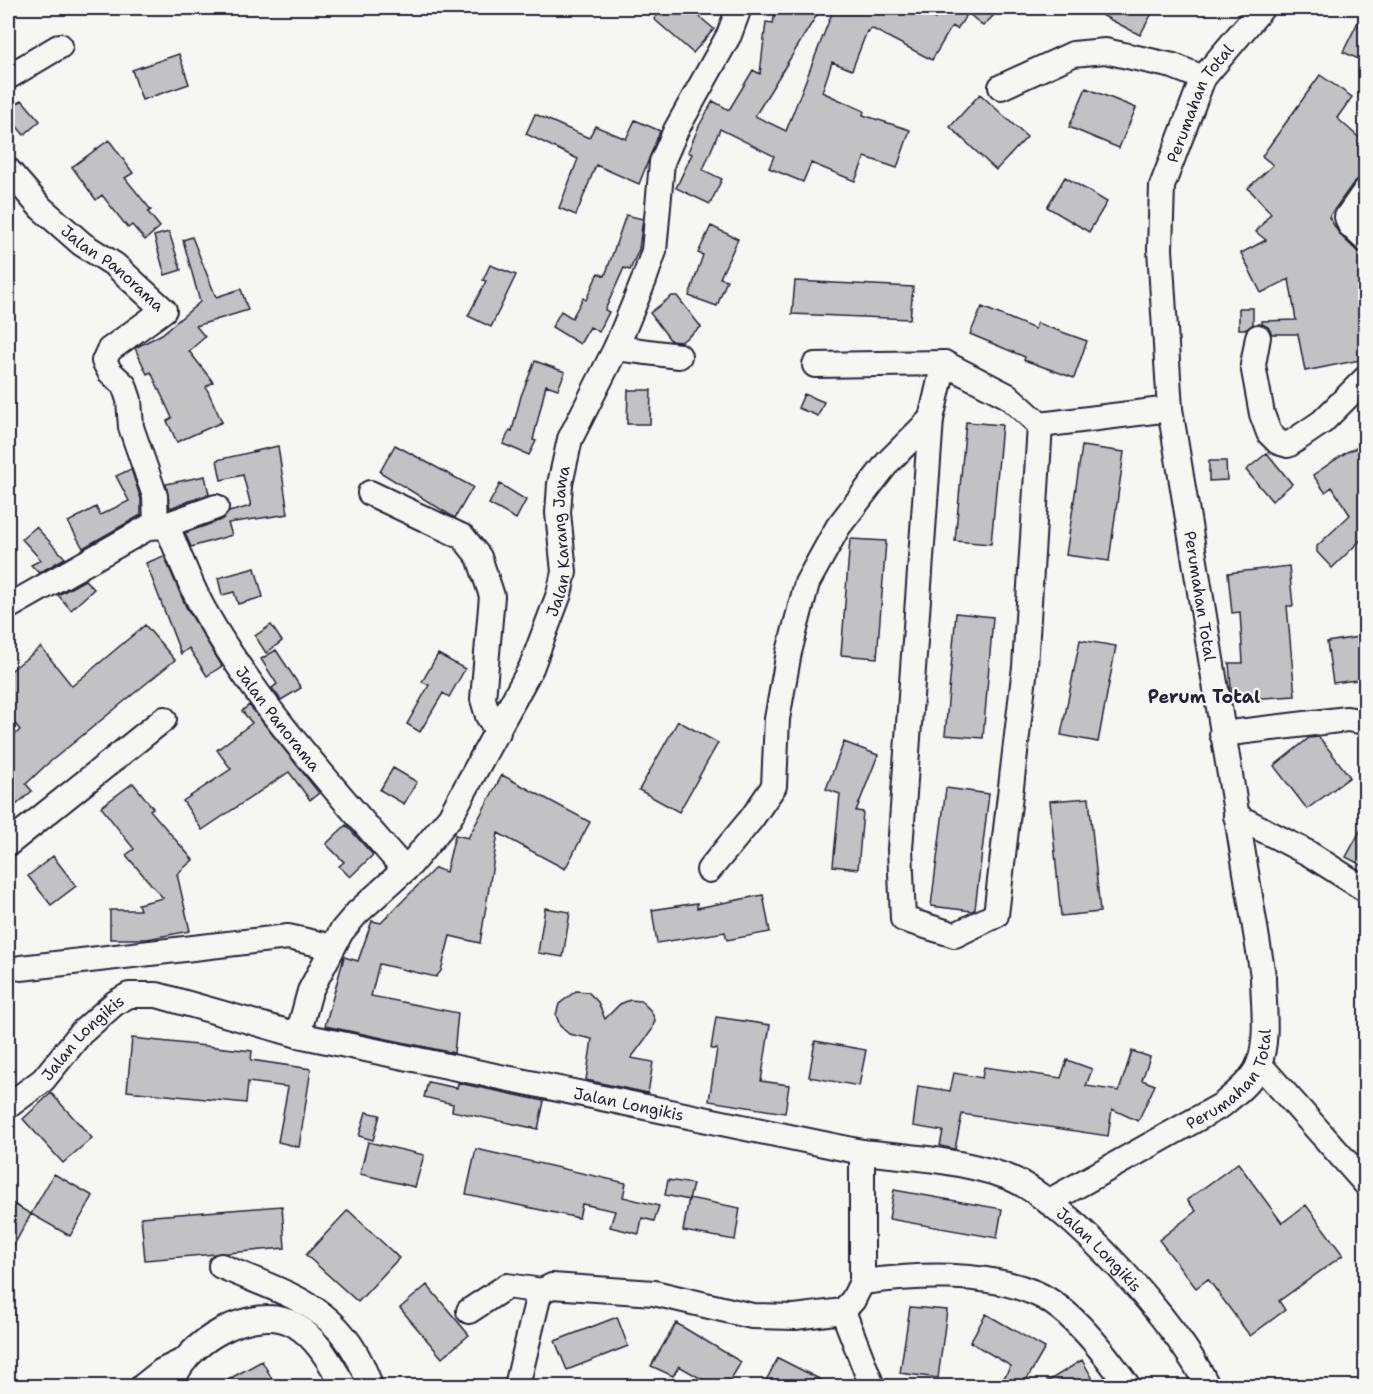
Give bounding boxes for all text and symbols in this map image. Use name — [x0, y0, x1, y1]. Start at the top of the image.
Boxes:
street label: Perumahan Total — [1161, 39, 1238, 166]
street label: Jalan Panorama — [57, 220, 169, 316]
street label: Jalan Karang Jawa — [541, 463, 575, 620]
street label: Perumahan Total — [1179, 530, 1221, 663]
street label: Jalan Panorama — [231, 662, 325, 775]
district label: Perum Total — [1148, 685, 1260, 709]
street label: Jalan Longikis — [36, 990, 128, 1085]
street label: Perumahan Total — [1182, 1028, 1275, 1134]
street label: Jalan Longikis — [572, 1082, 686, 1125]
street label: Jalan Longikis — [1052, 1202, 1147, 1296]

